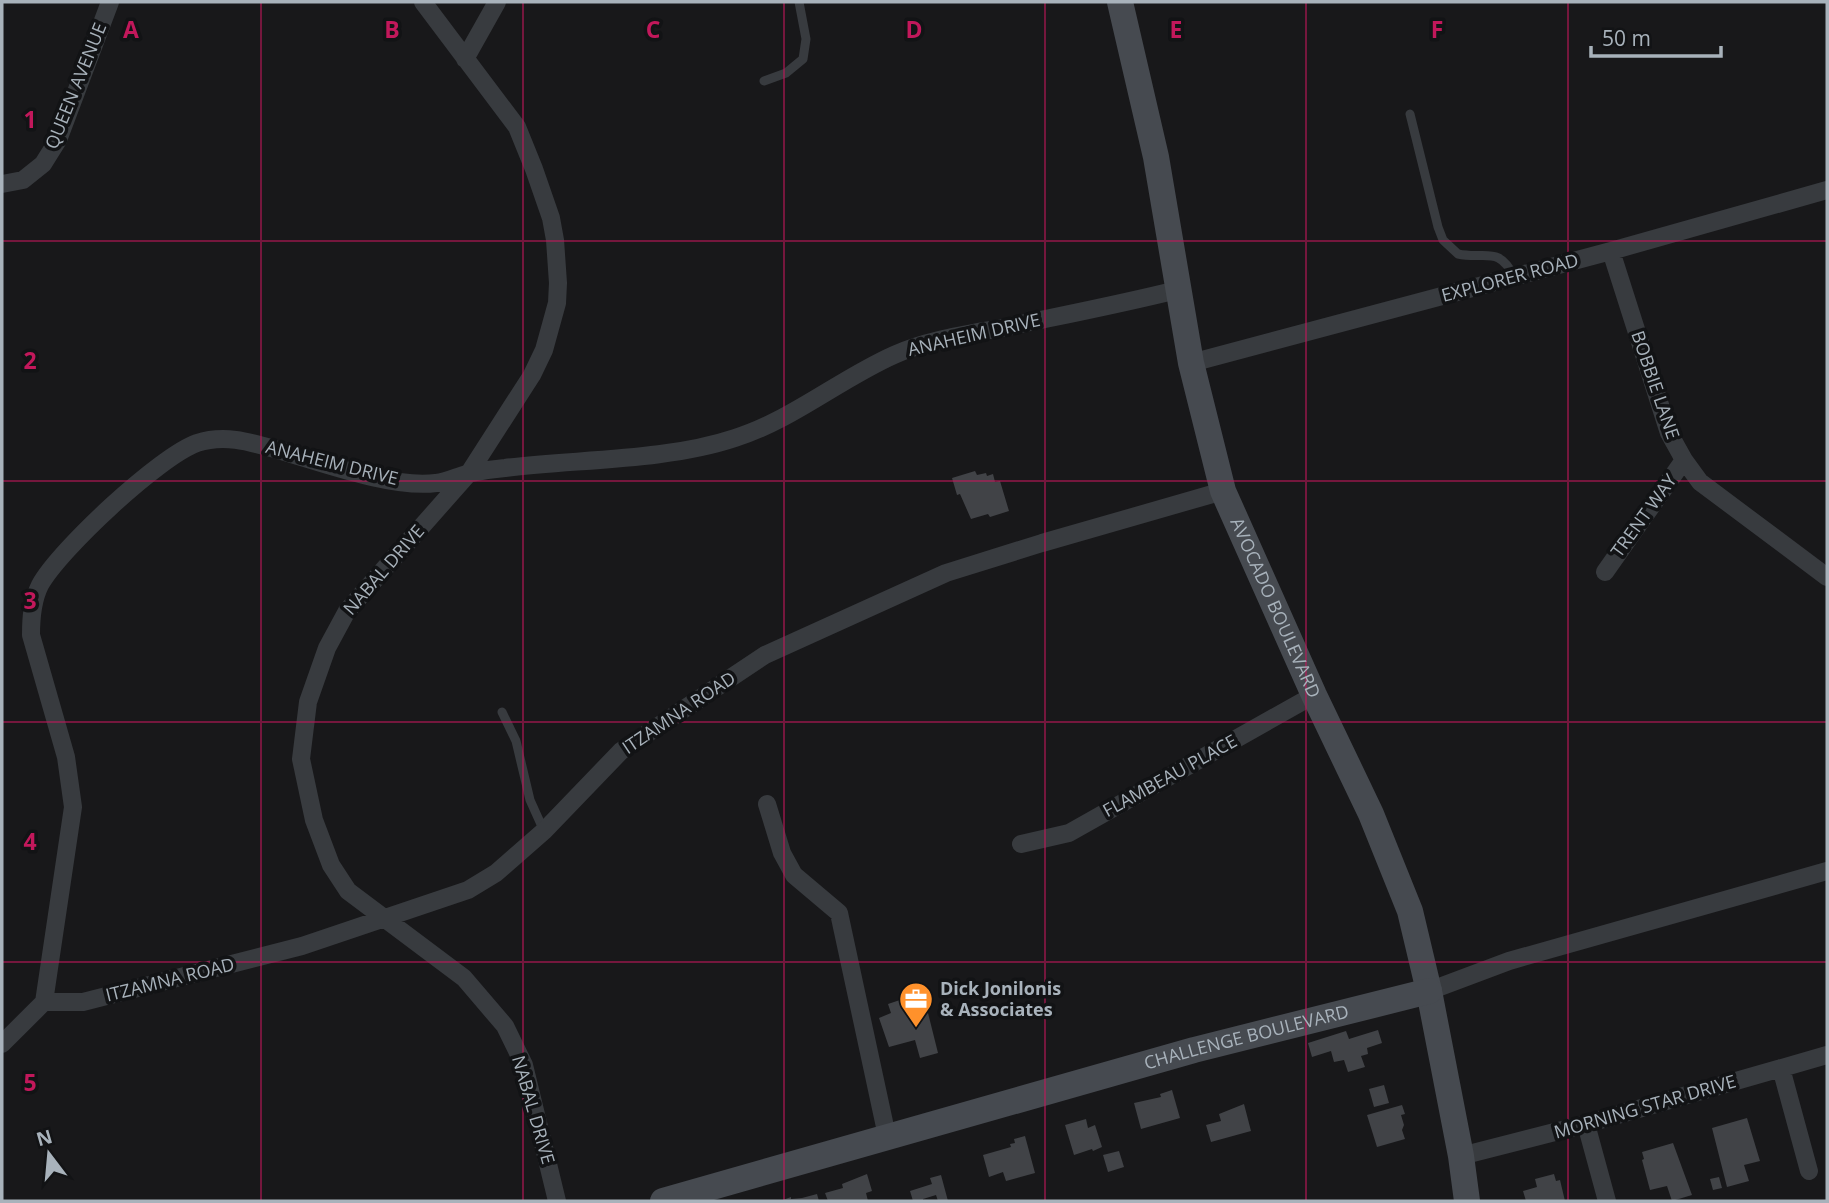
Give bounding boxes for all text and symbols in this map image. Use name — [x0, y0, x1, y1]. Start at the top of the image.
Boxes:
text: A — [123, 13, 139, 45]
text: B — [384, 13, 400, 45]
text: C — [646, 13, 660, 45]
text: D — [905, 13, 923, 45]
text: E — [1170, 13, 1182, 45]
text: F — [1431, 13, 1443, 45]
scale bar — [1591, 14, 1720, 58]
street label: QUEEN AVENUE — [39, 19, 111, 152]
text: 50 m — [1602, 24, 1651, 52]
text: 1 — [23, 103, 37, 135]
street label: EXPLORER ROAD — [1438, 247, 1581, 307]
street label: ANAHEIM DRIVE — [905, 307, 1042, 361]
street label: BOBBIE LANE — [1626, 327, 1686, 442]
text: 2 — [23, 344, 37, 376]
street label: ANAHEIM DRIVE — [264, 434, 401, 490]
street label: TRENT WAY — [1605, 468, 1682, 562]
street label: AVOCADO BOULEVARD — [1225, 513, 1327, 701]
street label: NABAL DRIVE — [337, 519, 429, 619]
text: 3 — [23, 584, 37, 616]
street label: ITZAMNA ROAD — [617, 665, 740, 759]
street label: FLAMBEAU PLACE — [1098, 728, 1241, 822]
text: 4 — [23, 825, 37, 857]
street label: ITZAMNA ROAD — [103, 951, 237, 1007]
place label: Dick Jonilonis & Associates — [940, 976, 1061, 1021]
office icon: Dick Jonilonis & Associates — [897, 980, 935, 1029]
street label: CHALLENGE BOULEVARD — [1141, 999, 1351, 1075]
street label: NABAL DRIVE — [507, 1053, 561, 1167]
text: 5 — [23, 1066, 37, 1098]
street label: MORNING STAR DRIVE — [1551, 1069, 1738, 1143]
north arrow — [14, 1119, 84, 1189]
text: N — [33, 1123, 55, 1152]

